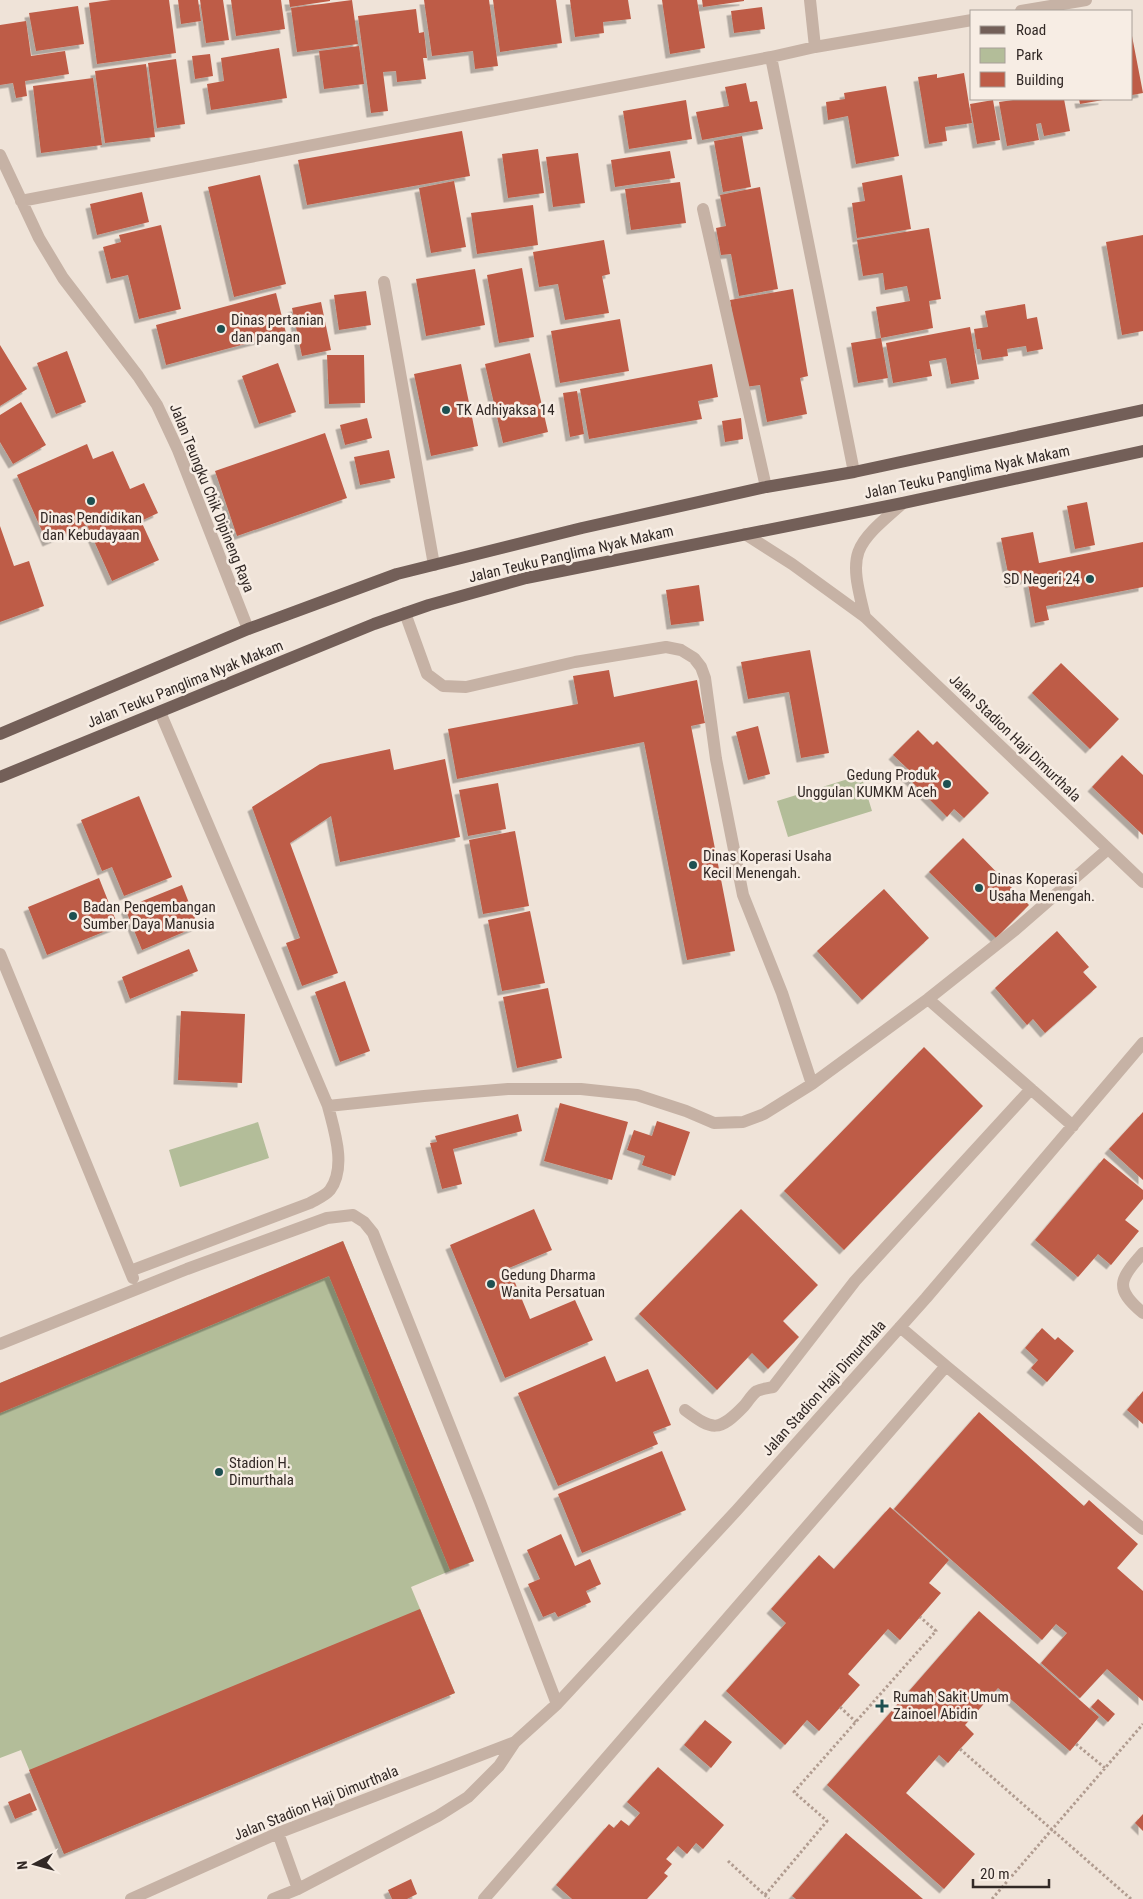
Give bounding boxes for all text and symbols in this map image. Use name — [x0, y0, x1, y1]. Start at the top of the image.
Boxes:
legend — [970, 10, 1133, 100]
text: Road — [1016, 21, 1046, 39]
text: Park — [1016, 46, 1043, 64]
text: Building — [1016, 71, 1064, 89]
place label: Dinas pertanian dan pangan — [231, 311, 324, 346]
marker: Dinas pertanian dan pangan — [215, 323, 227, 335]
street label: Jalan Teungku Chik Dipineng Raya — [166, 401, 258, 595]
place label: TK Adhiyaksa 14 — [456, 401, 555, 419]
marker: TK Adhiyaksa 14 — [440, 404, 452, 416]
street label: Jalan Teuku Panglima Nyak Makam — [863, 441, 1071, 503]
marker: Dinas Pendidikan dan Kebudayaan — [85, 495, 97, 507]
place label: Dinas Pendidikan dan Kebudayaan — [40, 509, 142, 544]
street label: Jalan Teuku Panglima Nyak Makam — [467, 522, 675, 586]
place label: SD Negeri 24 — [1003, 570, 1080, 588]
marker: SD Negeri 24 — [1084, 573, 1096, 585]
street label: Jalan Teuku Panglima Nyak Makam — [84, 636, 286, 732]
street label: Jalan Stadion Haji Dimurthala — [945, 670, 1085, 806]
place label: Gedung Produk Unggulan KUMKM Aceh — [797, 766, 937, 801]
marker: Gedung Produk Unggulan KUMKM Aceh — [941, 778, 953, 790]
place label: Dinas Koperasi Usaha Kecil Menengah. — [703, 847, 832, 882]
marker: Dinas Koperasi Usaha Kecil Menengah. — [687, 859, 699, 871]
place label: Dinas Koperasi Usaha Menengah. — [989, 870, 1095, 905]
marker: Dinas Koperasi Usaha Menengah. — [973, 882, 985, 894]
place label: Badan Pengembangan Sumber Daya Manusia — [83, 898, 216, 933]
marker: Badan Pengembangan Sumber Daya Manusia — [67, 910, 79, 922]
place label: Gedung Dharma Wanita Persatuan — [501, 1266, 605, 1301]
marker: Gedung Dharma Wanita Persatuan — [485, 1278, 497, 1290]
street label: Jalan Stadion Haji Dimurthala — [758, 1317, 890, 1459]
place label: Stadion H. Dimurthala — [229, 1454, 294, 1489]
marker: Stadion H. Dimurthala — [213, 1466, 225, 1478]
place label: Rumah Sakit Umum Zainoel Abidin — [893, 1688, 1009, 1723]
marker: Rumah Sakit Umum Zainoel Abidin — [875, 1699, 889, 1713]
street label: Jalan Stadion Haji Dimurthala — [231, 1762, 401, 1844]
north arrow — [10, 1839, 60, 1889]
scale bar — [973, 1856, 1049, 1888]
text: N — [14, 1860, 30, 1870]
text: 20 m — [980, 1865, 1010, 1883]

